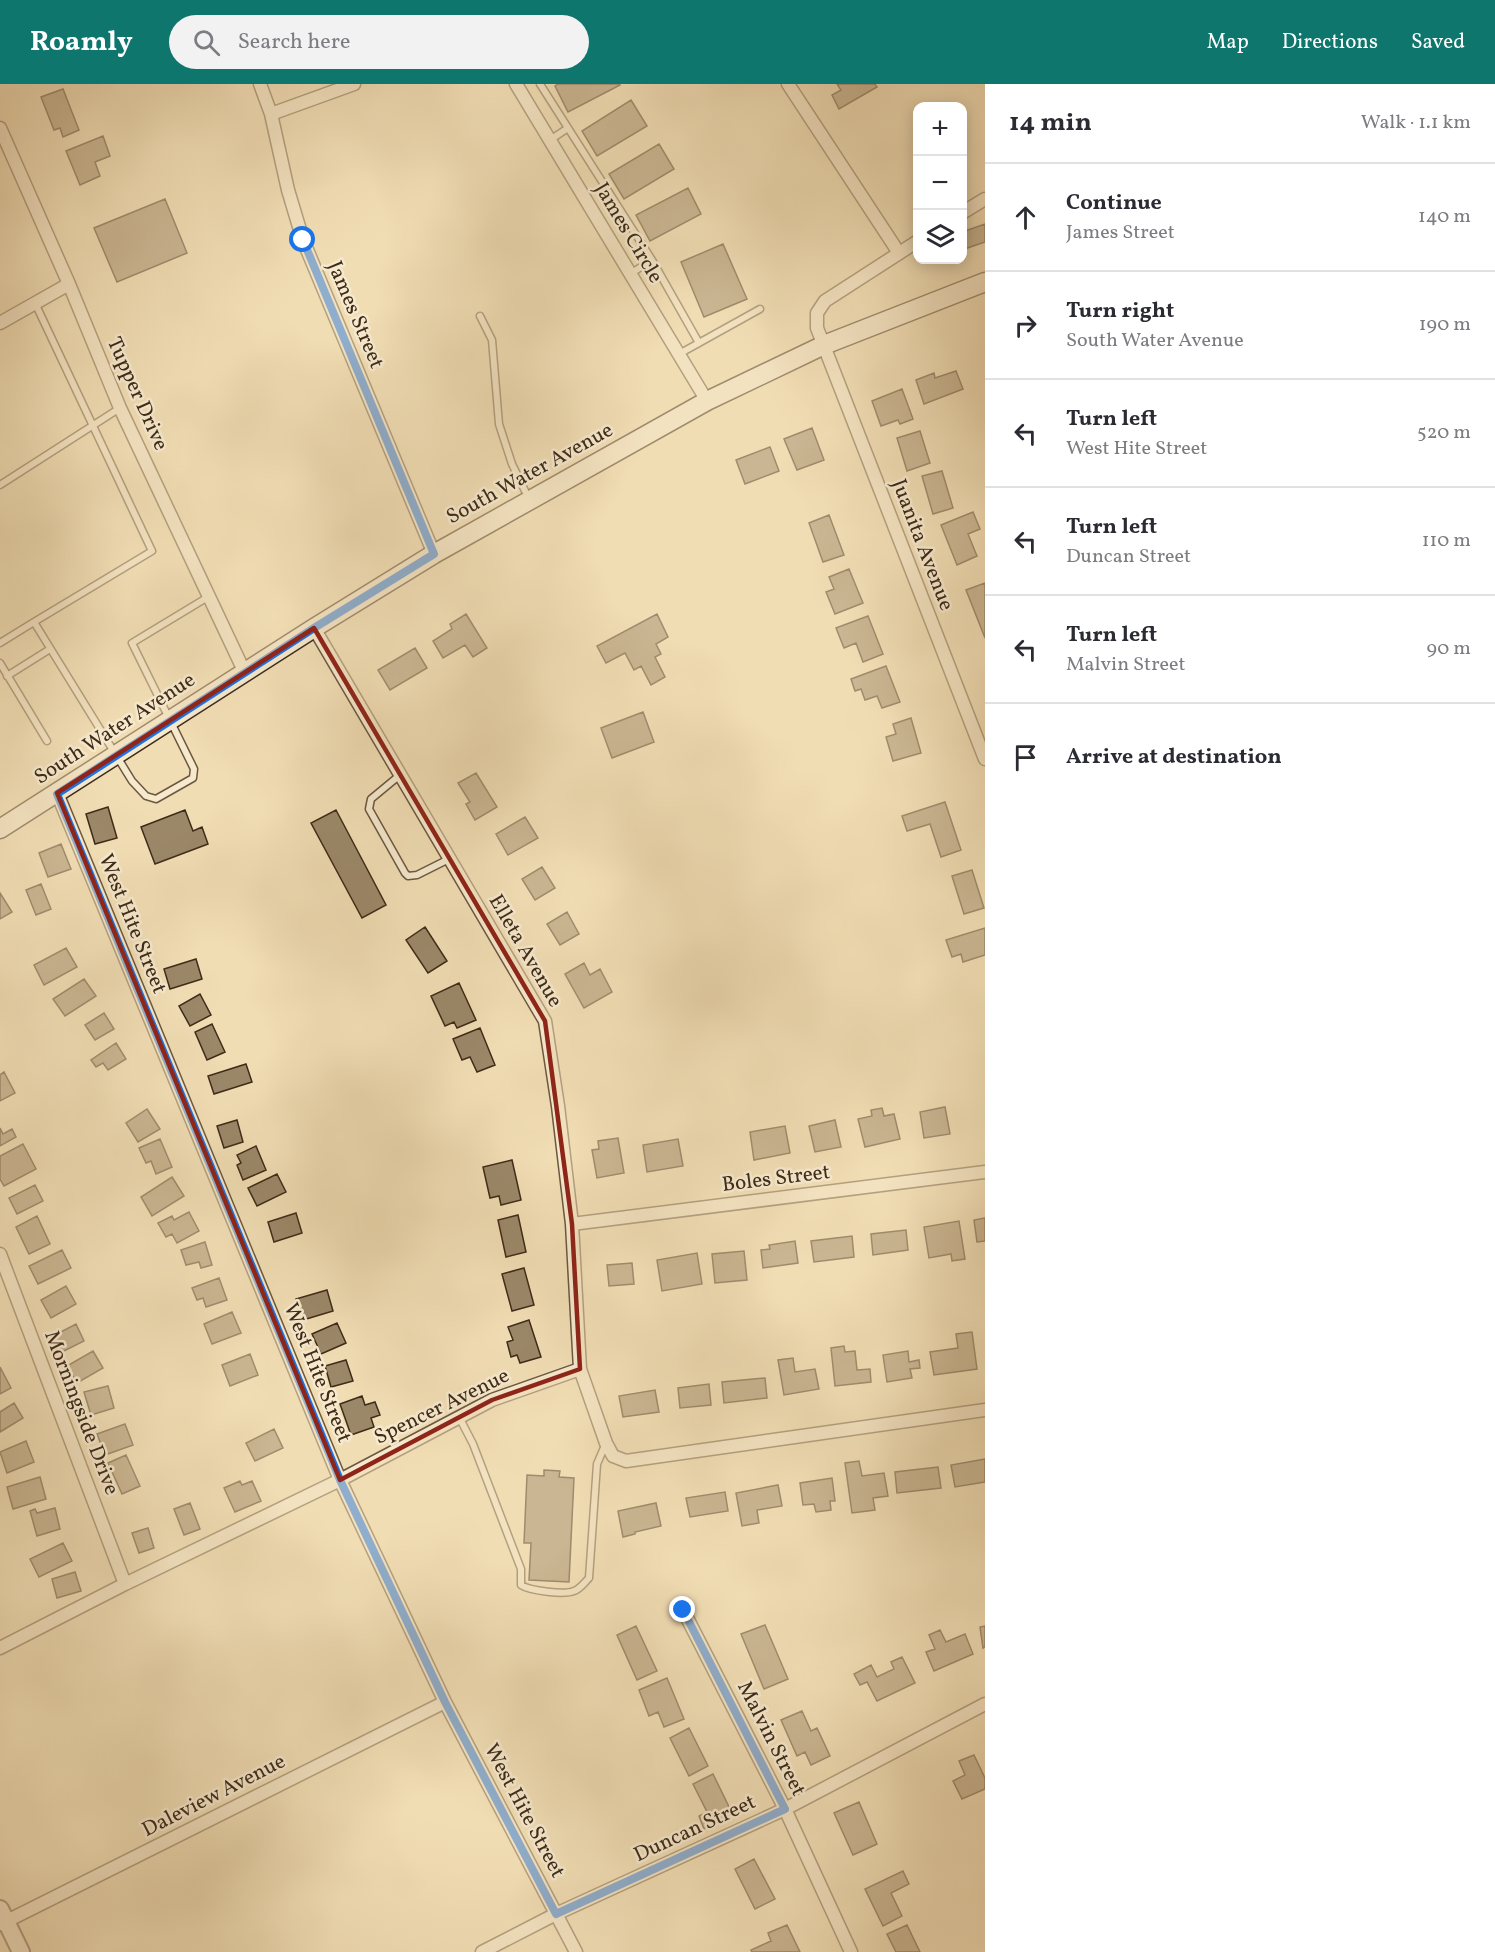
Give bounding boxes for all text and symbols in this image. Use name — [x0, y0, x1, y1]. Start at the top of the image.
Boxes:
search box — [169, 15, 589, 69]
text: Roamly — [30, 23, 133, 62]
icon: search — [190, 26, 223, 59]
text: Search here — [238, 27, 350, 58]
text: Map — [1207, 28, 1249, 57]
text: Directions — [1282, 28, 1378, 57]
text: Saved — [1411, 28, 1465, 57]
map controls — [913, 102, 967, 264]
button: + — [913, 102, 967, 156]
text: 14 min — [1009, 105, 1092, 141]
text: Walk · 1.1 km — [1361, 109, 1471, 137]
button: − — [913, 156, 967, 210]
street label: James Circle — [586, 177, 670, 289]
text: Continue — [1066, 188, 1162, 219]
icon: ahead — [1009, 201, 1042, 234]
text: 140 m — [1418, 203, 1471, 231]
button: layers — [913, 210, 967, 264]
text: James Street — [1066, 219, 1175, 247]
route start — [289, 226, 315, 252]
street label: James Street — [319, 257, 391, 373]
text: Turn right — [1066, 296, 1174, 327]
icon: right — [1009, 309, 1042, 342]
text: 190 m — [1419, 311, 1471, 339]
text: South Water Avenue — [1066, 327, 1244, 355]
street label: Tupper Drive — [99, 333, 175, 455]
text: Turn left — [1066, 404, 1157, 435]
street label: South Water Avenue — [441, 416, 619, 532]
icon: left — [1009, 417, 1042, 450]
text: 520 m — [1417, 419, 1471, 447]
text: West Hite Street — [1066, 435, 1207, 463]
street label: Juanita Avenue — [884, 475, 960, 615]
text: Turn left — [1066, 512, 1157, 543]
icon: left — [1009, 525, 1042, 558]
text: 110 m — [1422, 527, 1471, 555]
text: Duncan Street — [1066, 543, 1191, 571]
text: Turn left — [1066, 620, 1157, 651]
icon: left — [1009, 633, 1042, 666]
text: 90 m — [1427, 635, 1471, 663]
text: Malvin Street — [1066, 651, 1186, 679]
street label: South Water Avenue — [29, 666, 201, 792]
icon: arrive — [1009, 741, 1042, 774]
text: Arrive at destination — [1066, 742, 1282, 773]
street label: West Hite Street — [91, 850, 173, 998]
street label: Elleta Avenue — [481, 889, 569, 1013]
street label: Boles Street — [720, 1158, 832, 1200]
street label: West Hite Street — [276, 1299, 358, 1447]
street label: Morningside Drive — [36, 1327, 126, 1499]
street label: Spencer Avenue — [370, 1362, 515, 1452]
route end — [669, 1596, 695, 1622]
street label: Malvin Street — [730, 1677, 812, 1801]
street label: West Hite Street — [476, 1739, 572, 1883]
street label: Daleview Avenue — [137, 1747, 291, 1845]
street label: Duncan Street — [629, 1788, 761, 1870]

